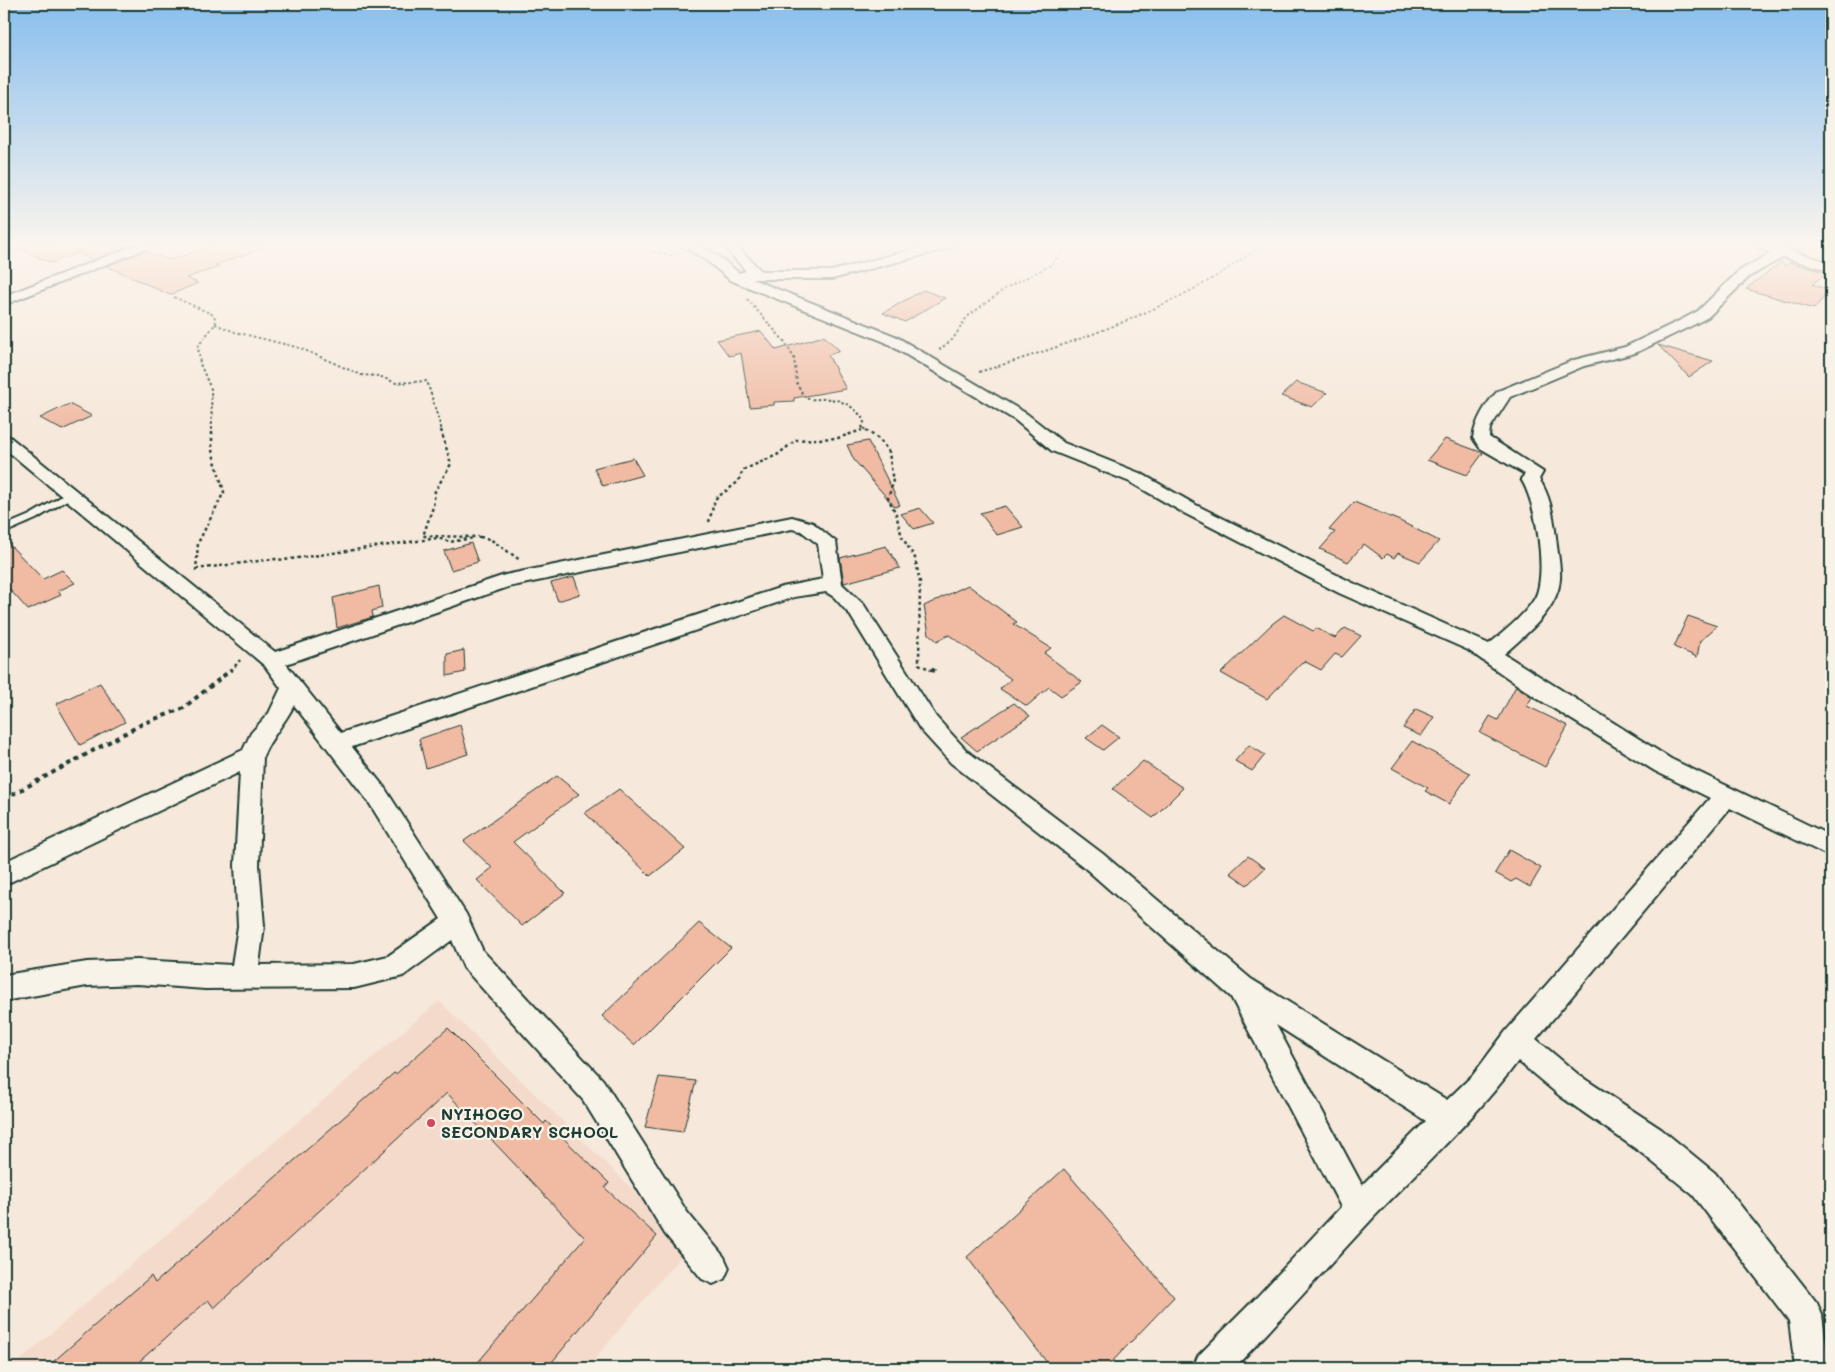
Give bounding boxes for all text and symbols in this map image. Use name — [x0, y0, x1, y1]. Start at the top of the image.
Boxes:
place label: NYIHOGO SECONDARY SCHOOL — [441, 1103, 618, 1142]
marker: NYIHOGO SECONDARY SCHOOL — [425, 1117, 437, 1129]

